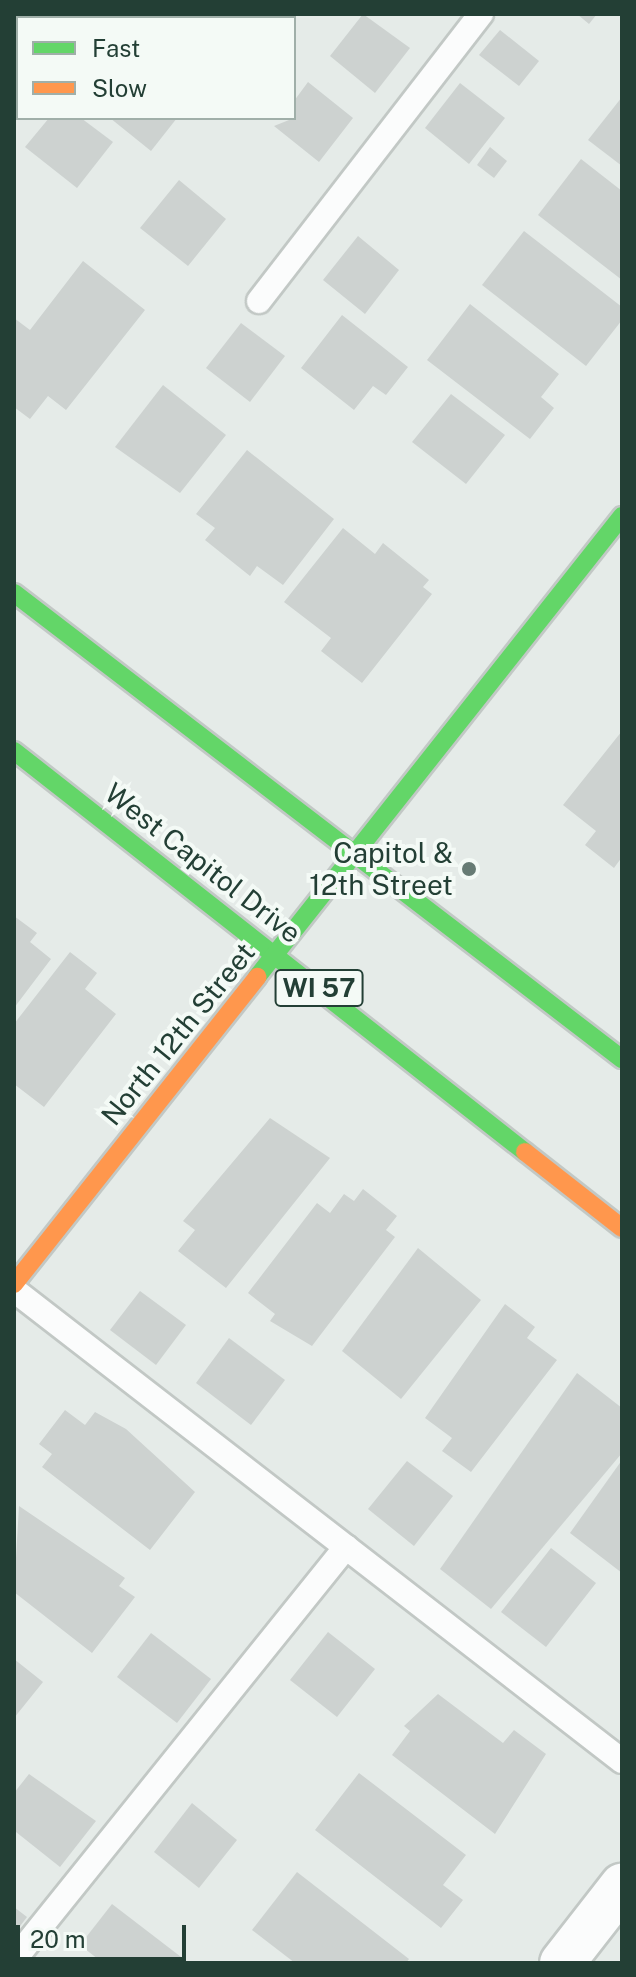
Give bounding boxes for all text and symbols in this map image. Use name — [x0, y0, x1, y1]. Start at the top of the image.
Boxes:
legend — [16, 16, 296, 120]
text: Fast — [92, 34, 140, 62]
text: Slow — [92, 74, 147, 102]
street label: West Capitol Drive — [98, 776, 308, 950]
place label: Capitol & 12th Street — [309, 836, 453, 902]
marker: Capitol & 12th Street — [460, 860, 478, 878]
street label: North 12th Street — [94, 936, 262, 1132]
road number: WI 57 — [273, 966, 365, 1010]
scale bar — [20, 1909, 190, 1959]
text: 20 m — [30, 1925, 86, 1953]

